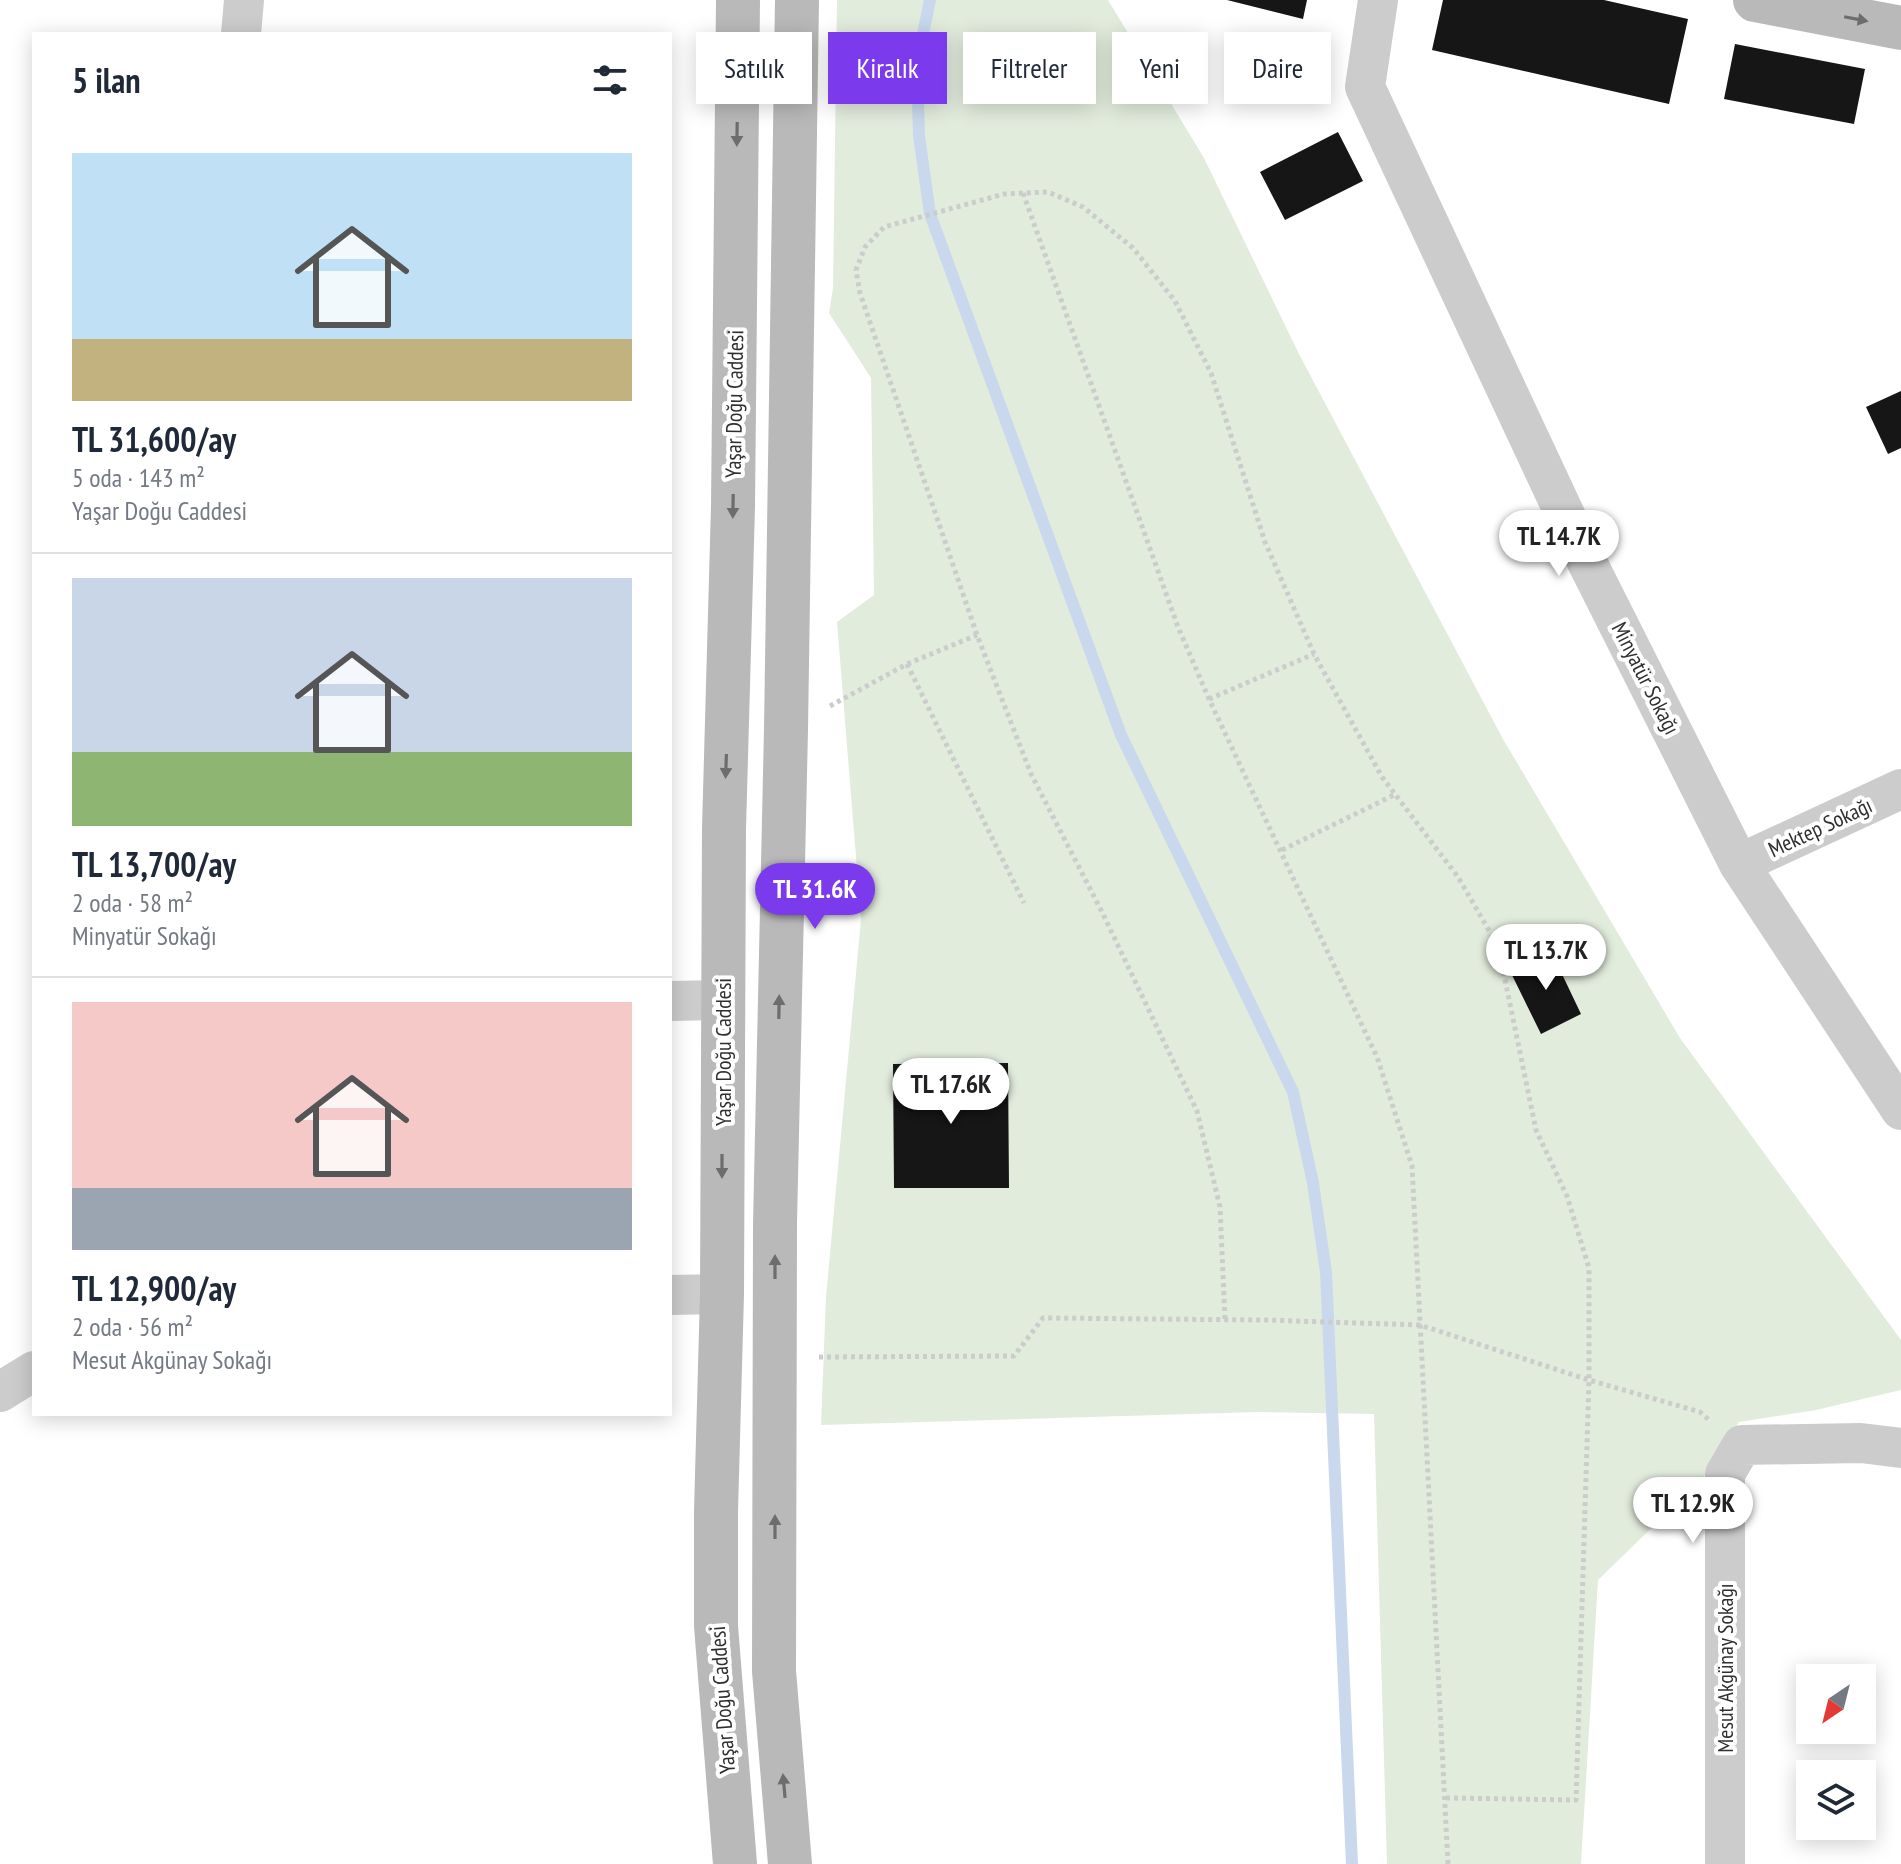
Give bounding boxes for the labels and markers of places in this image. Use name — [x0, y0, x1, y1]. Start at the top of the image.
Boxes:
pin: TL 14.7K — [1476, 510, 1642, 578]
pin: TL 31.6K — [732, 863, 898, 931]
pin: TL 13.7K — [1463, 924, 1629, 992]
pin: TL 17.6K — [868, 1058, 1034, 1126]
pin: TL 12.9K — [1610, 1477, 1776, 1545]

